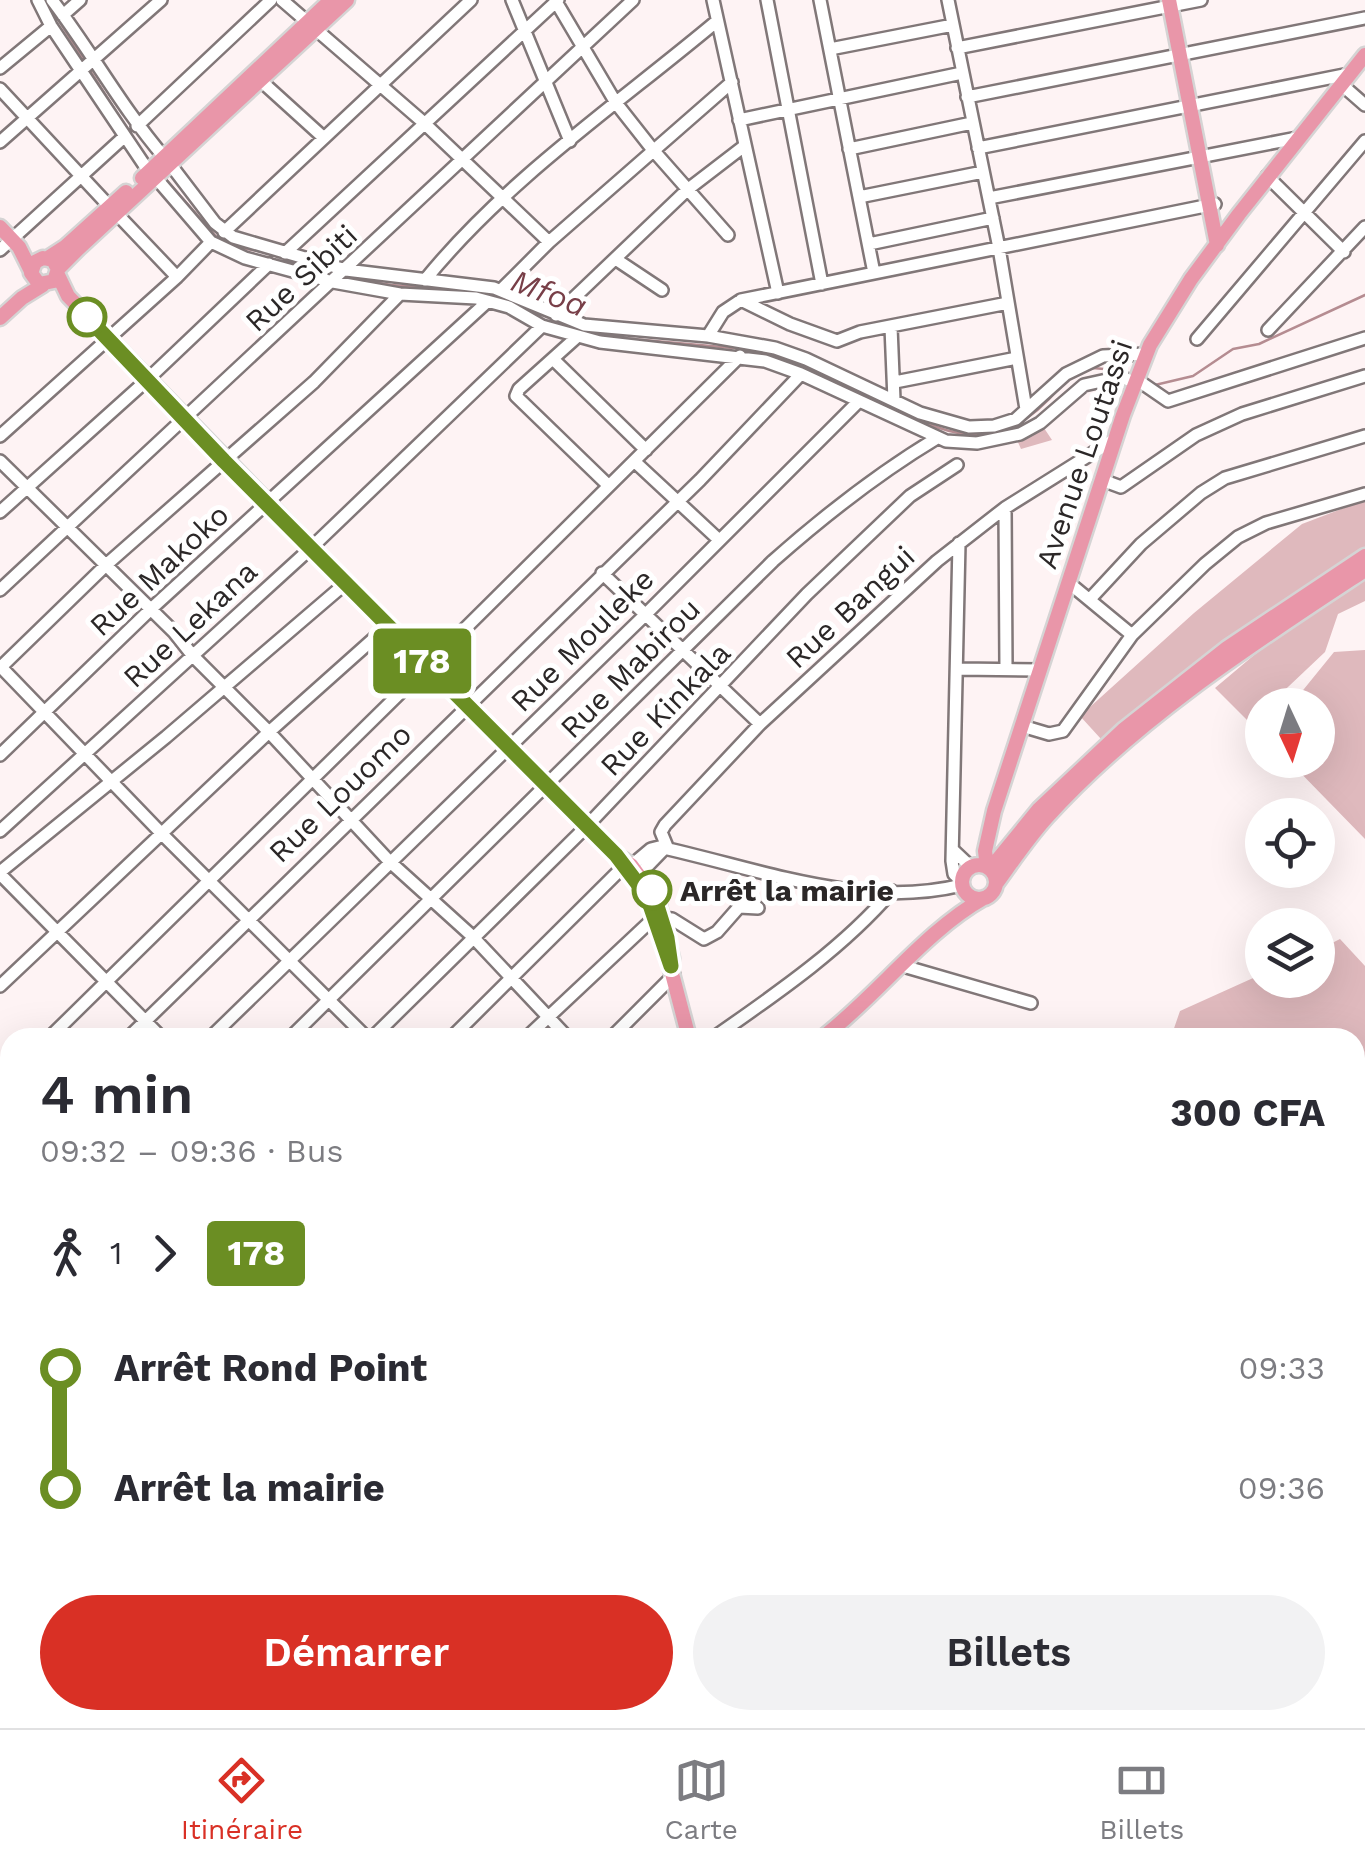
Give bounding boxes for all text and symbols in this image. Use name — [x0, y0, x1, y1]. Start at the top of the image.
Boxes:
street label: Rue Sibiti — [238, 217, 364, 339]
water label: Mfoa — [506, 261, 592, 325]
unlabelled marker — [68, 298, 106, 336]
street label: Avenue Loutassi — [1028, 335, 1140, 573]
street label: Rue Makoko — [82, 497, 236, 643]
street label: Rue Bangui — [778, 539, 922, 675]
street label: Rue Lekana — [116, 553, 264, 695]
street label: Rue Mouleke — [503, 561, 661, 719]
street label: Rue Mabirou — [553, 591, 707, 745]
line badge: 178 — [364, 628, 480, 694]
street label: Rue Kinkala — [593, 635, 737, 783]
text: 178 — [393, 640, 451, 682]
north arrow — [1245, 688, 1335, 778]
map controls — [1245, 688, 1335, 998]
street label: Rue Louomo — [262, 716, 418, 870]
button: locate — [1245, 798, 1335, 888]
marker: Arrêt la mairie — [633, 871, 671, 909]
place label: Arrêt la mairie — [680, 873, 894, 908]
button: layers — [1245, 908, 1335, 998]
text: 4 min — [40, 1062, 193, 1126]
text: 300 CFA — [1170, 1091, 1325, 1135]
text: 09:32 – 09:36 · Bus — [40, 1132, 343, 1170]
icon: walk — [40, 1226, 95, 1281]
icon: forward — [137, 1226, 192, 1281]
text: 178 — [227, 1232, 285, 1274]
text: 1 — [110, 1234, 122, 1272]
text: Arrêt Rond Point — [114, 1346, 427, 1390]
text: 09:33 — [1239, 1349, 1325, 1387]
text: Arrêt la mairie — [114, 1466, 385, 1510]
text: 09:36 — [1238, 1469, 1325, 1507]
button: Démarrer — [40, 1595, 673, 1710]
button: Billets — [693, 1595, 1325, 1710]
tab: Itinéraire — [181, 1753, 303, 1846]
tab: Carte — [664, 1753, 738, 1846]
tab: Billets — [1099, 1753, 1184, 1846]

